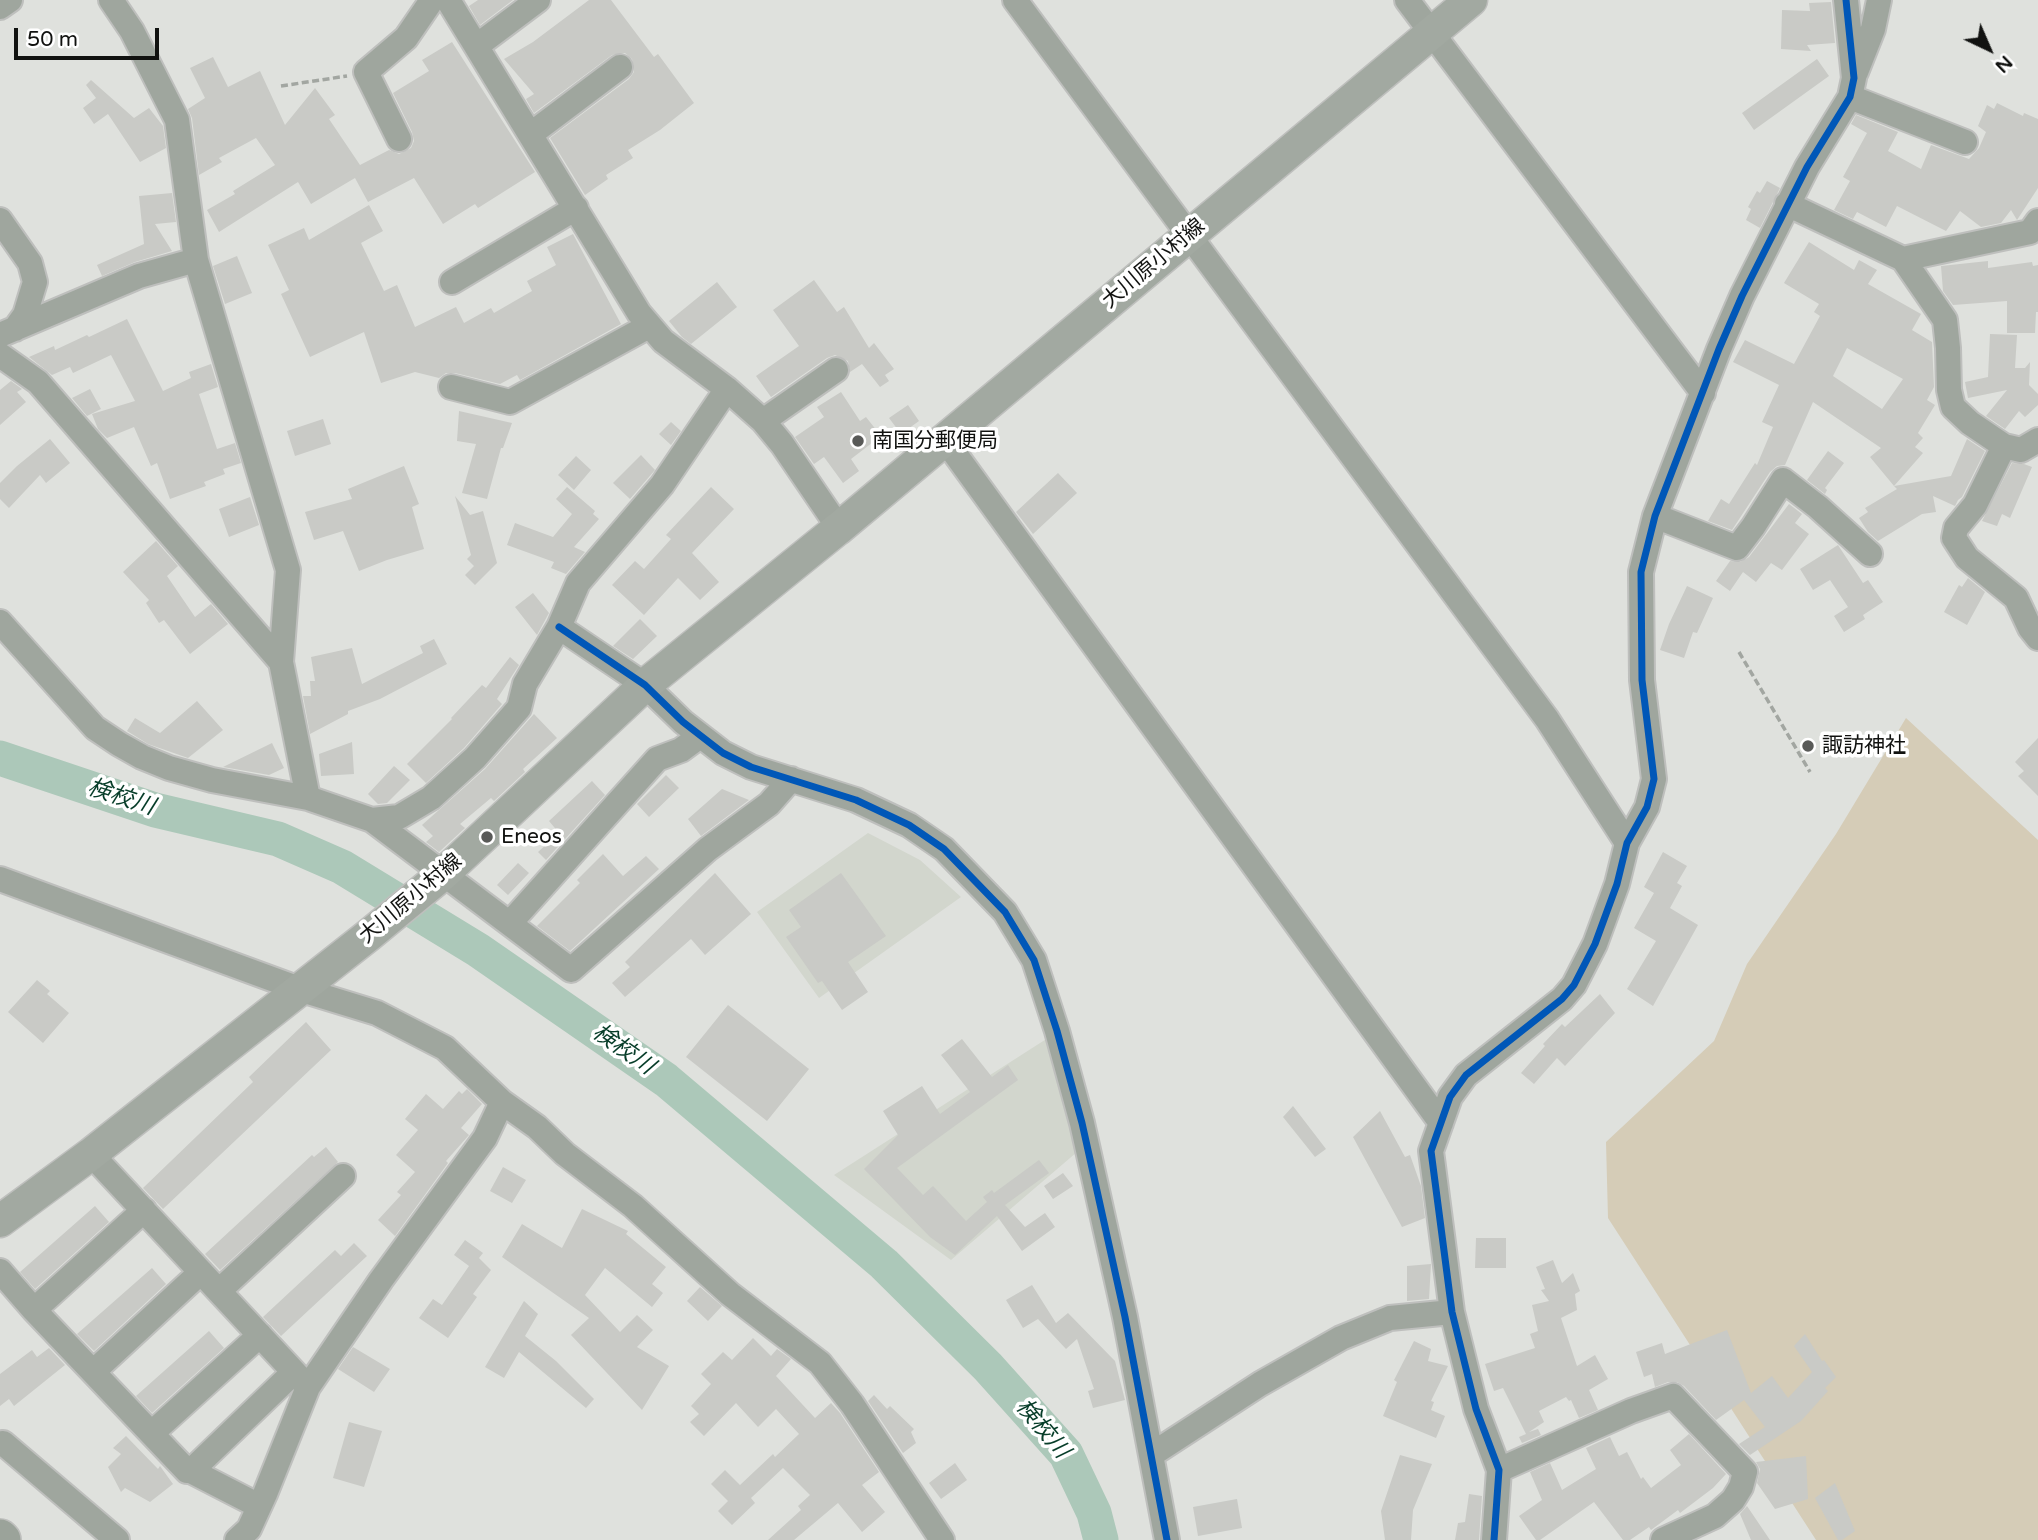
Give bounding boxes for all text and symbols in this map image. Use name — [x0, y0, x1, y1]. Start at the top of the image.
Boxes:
scale bar — [18, 14, 163, 58]
north arrow — [1954, 14, 2024, 84]
text: 50 m — [27, 27, 78, 52]
text: N — [1990, 51, 2017, 77]
street label: 大川原小村線 — [1098, 214, 1210, 314]
place label: 南国分郵便局 — [872, 428, 998, 454]
marker: 南国分郵便局 — [850, 433, 866, 449]
place label: 諏訪神社 — [1822, 733, 1906, 759]
marker: 諏訪神社 — [1800, 738, 1816, 754]
water label: 検校川 — [84, 774, 158, 822]
place label: Eneos — [501, 824, 562, 850]
marker: Eneos — [479, 829, 495, 845]
street label: 大川原小村線 — [355, 849, 467, 949]
water label: 検校川 — [587, 1019, 659, 1081]
water label: 検校川 — [1009, 1394, 1075, 1464]

